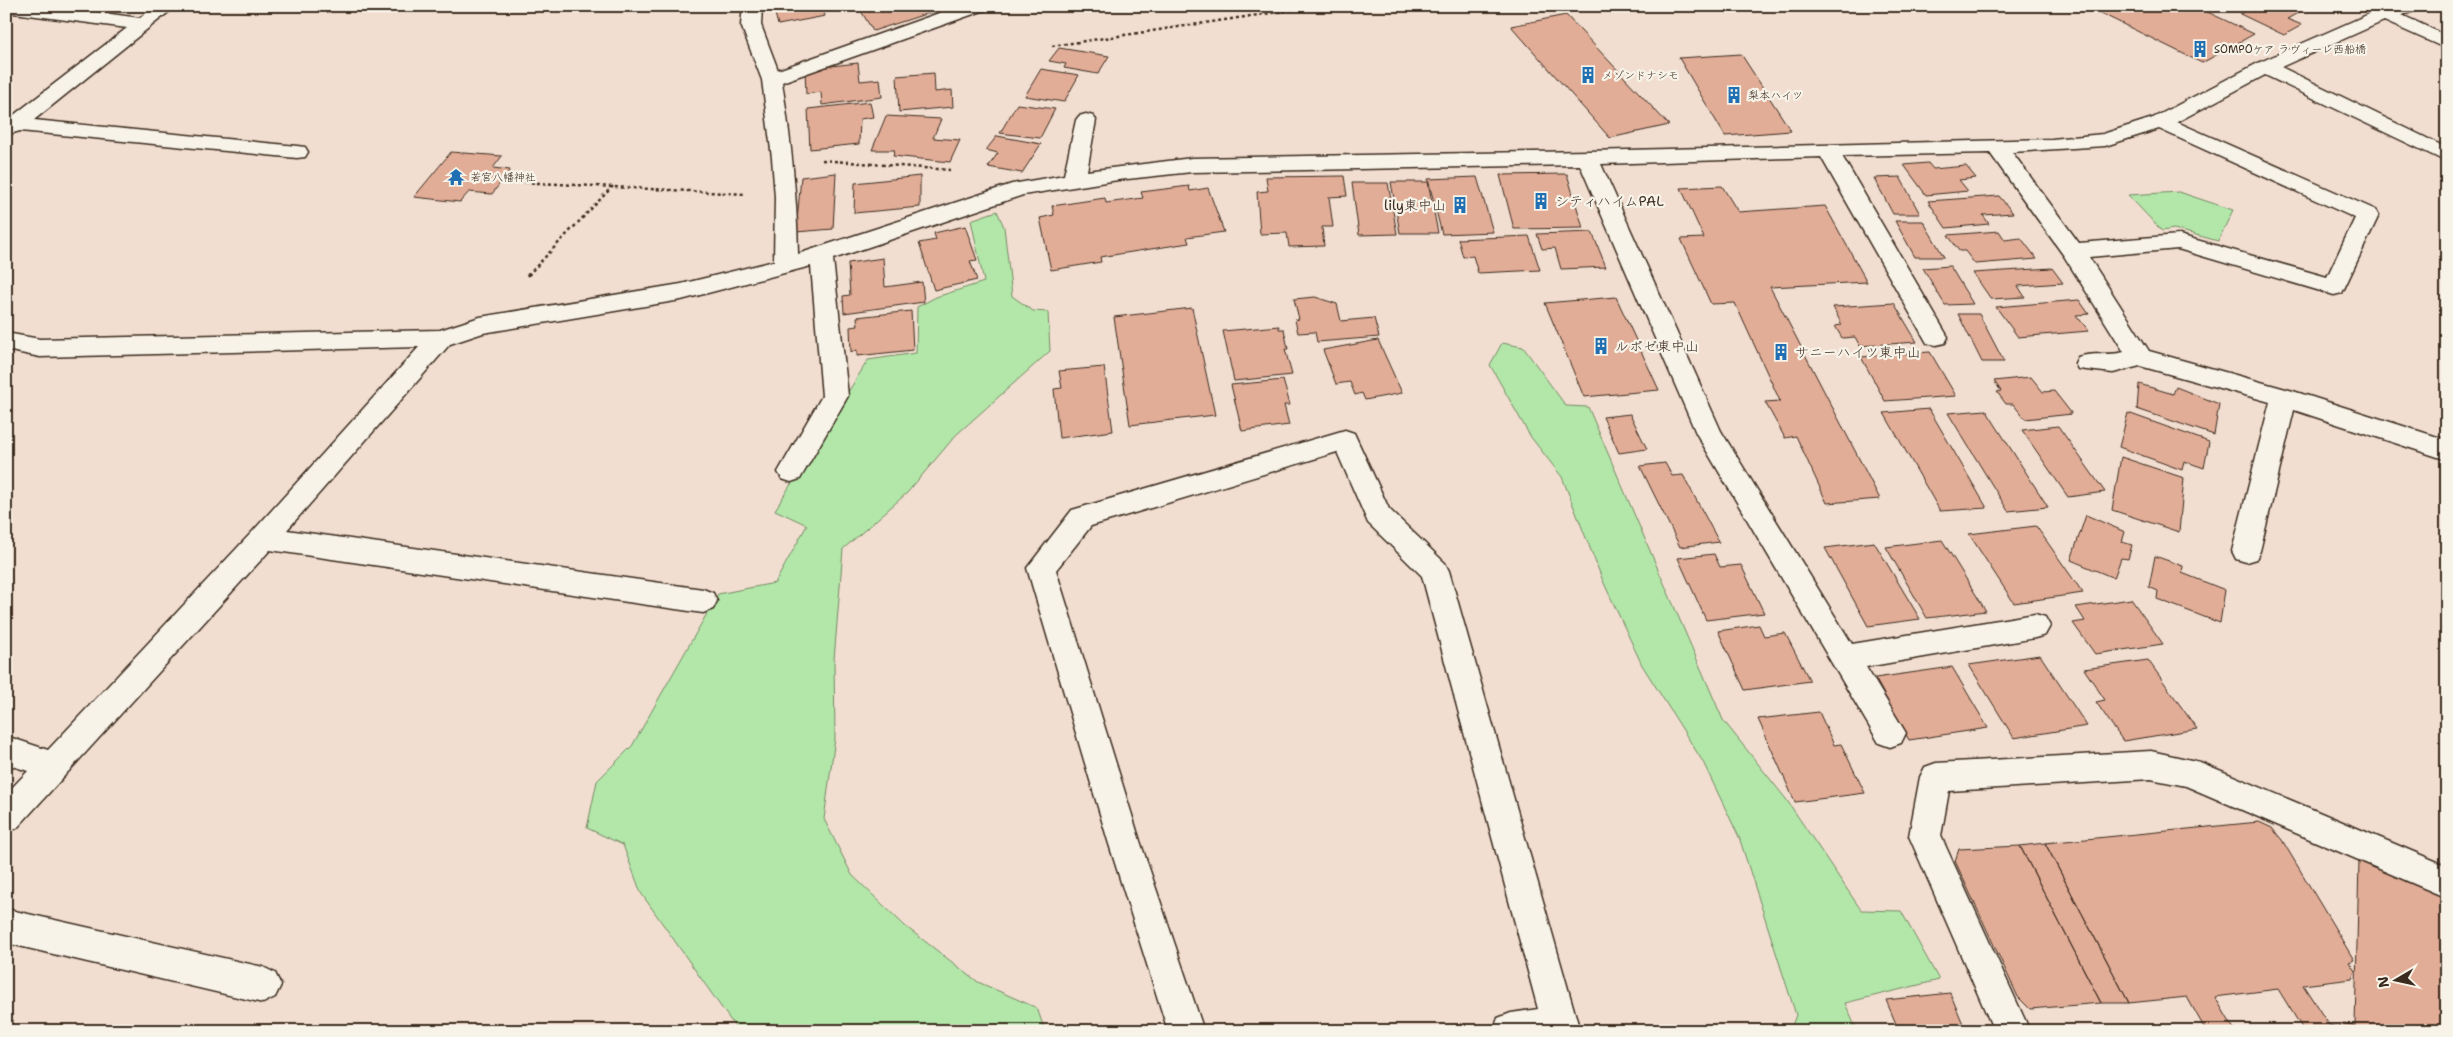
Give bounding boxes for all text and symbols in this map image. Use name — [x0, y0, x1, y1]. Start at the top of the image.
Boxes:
building icon: SOMPOケア ラヴィーレ西船橋 — [2190, 39, 2210, 59]
place label: SOMPOケア ラヴィーレ西船橋 — [2214, 42, 2366, 57]
building icon: メゾンドナシモ — [1578, 65, 1598, 85]
place label: メゾンドナシモ — [1602, 68, 1679, 83]
building icon: 梨本ハイツ — [1724, 85, 1744, 105]
place label: 梨本ハイツ — [1748, 88, 1803, 103]
temple icon: 若宮八幡神社 — [446, 167, 466, 187]
place label: 若宮八幡神社 — [470, 170, 536, 185]
building icon: シティハイムPAL — [1531, 191, 1551, 211]
place label: シティハイムPAL — [1555, 192, 1664, 210]
building icon: lily東中山 — [1450, 195, 1470, 215]
place label: lily東中山 — [1384, 196, 1446, 214]
building icon: ルポゼ東中山 — [1591, 336, 1611, 356]
place label: ルポゼ東中山 — [1615, 337, 1699, 355]
building icon: サニーハイツ東中山 — [1771, 342, 1791, 362]
place label: サニーハイツ東中山 — [1795, 343, 1921, 361]
north arrow — [2370, 954, 2420, 1004]
text: N — [2373, 975, 2393, 989]

